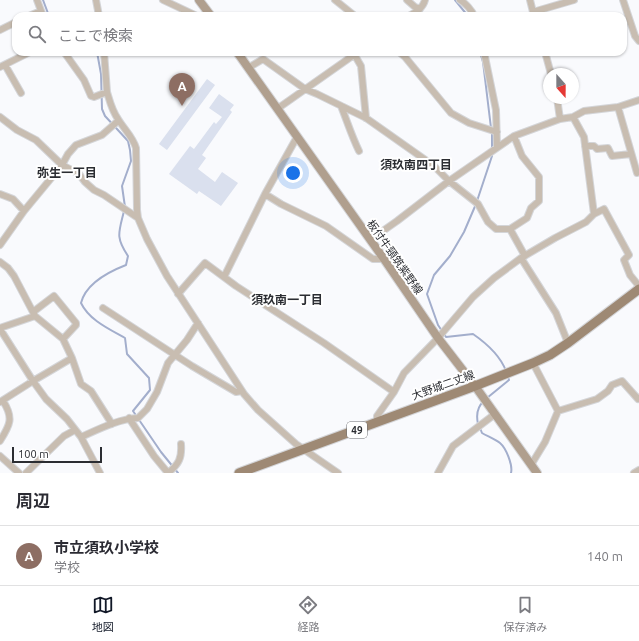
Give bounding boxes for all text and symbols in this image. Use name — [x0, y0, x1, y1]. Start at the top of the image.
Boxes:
search box — [12, 12, 627, 56]
icon: search — [26, 23, 48, 45]
text: ここで検索 — [58, 27, 133, 44]
north arrow — [543, 68, 579, 104]
pin: A — [169, 73, 195, 106]
district label: 須玖南四丁目 — [380, 158, 452, 171]
your location — [283, 163, 303, 183]
district label: 弥生一丁目 — [37, 166, 97, 179]
street label: 板付牛頸筑紫野線 — [365, 218, 425, 296]
district label: 須玖南一丁目 — [251, 293, 323, 306]
street label: 大野城二丈線 — [410, 368, 476, 402]
road number: 49 — [347, 422, 367, 438]
scale bar — [12, 445, 102, 464]
text: 100 m — [18, 448, 49, 460]
text: 周辺 — [16, 491, 50, 510]
text: 市立須玖小学校 — [54, 539, 159, 556]
text: A — [24, 549, 34, 563]
text: 140 m — [587, 549, 623, 563]
text: 学校 — [54, 560, 80, 574]
tab: 地図 — [92, 594, 114, 634]
tab: 経路 — [297, 594, 319, 634]
tab: 保存済み — [503, 594, 547, 634]

